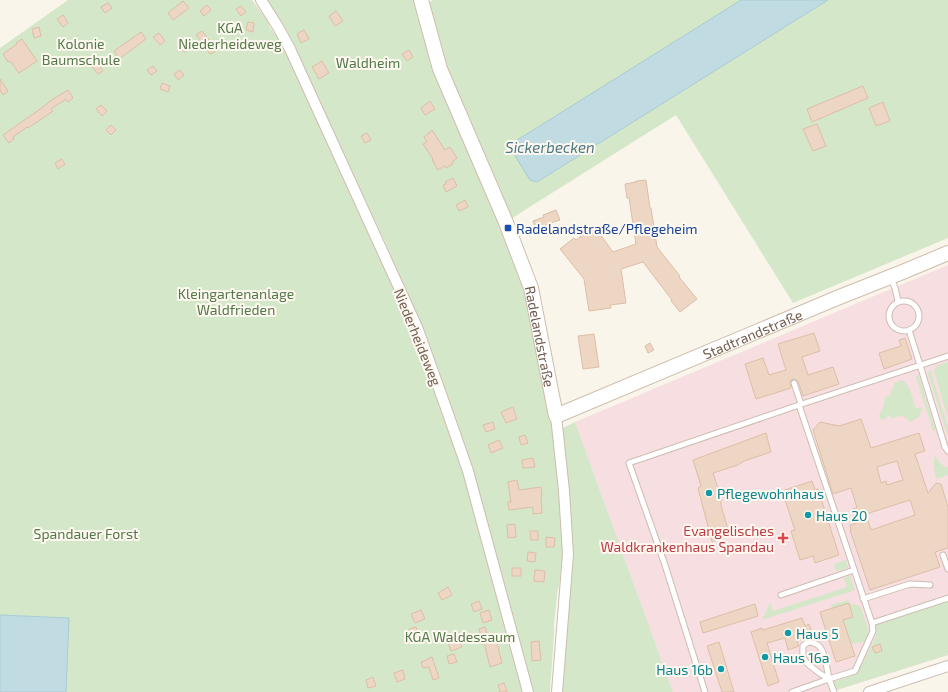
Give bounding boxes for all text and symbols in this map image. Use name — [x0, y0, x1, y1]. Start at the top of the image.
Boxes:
park label: KGA Niederheideweg — [178, 19, 282, 52]
park label: Kolonie Baumschule — [42, 35, 120, 68]
park label: Waldheim — [336, 54, 400, 71]
water label: Sickerbecken — [505, 138, 595, 156]
place label: Radelandstraße/Pflegeheim — [516, 220, 698, 237]
marker: Radelandstraße/Pflegeheim — [503, 223, 513, 233]
street label: Radelandstraße — [522, 284, 559, 388]
park label: Kleingartenanlage Waldfrieden — [178, 285, 294, 318]
street label: Niederheideweg — [391, 286, 445, 388]
street label: Stadtrandstraße — [700, 305, 805, 362]
place label: Pflegewohnhaus — [717, 485, 824, 502]
marker: Pflegewohnhaus — [704, 488, 714, 498]
place label: Haus 20 — [816, 507, 868, 524]
marker: Haus 20 — [803, 510, 813, 520]
place label: Evangelisches Waldkrankenhaus Spandau — [600, 522, 774, 555]
park label: Spandauer Forst — [34, 525, 138, 542]
marker: Evangelisches Waldkrankenhaus Spandau — [777, 532, 789, 544]
place label: Haus 5 — [796, 625, 839, 642]
park label: KGA Waldessaum — [405, 628, 515, 645]
marker: Haus 5 — [783, 628, 793, 638]
place label: Haus 16a — [773, 649, 830, 666]
marker: Haus 16a — [760, 652, 770, 662]
place label: Haus 16b — [656, 661, 713, 678]
marker: Haus 16b — [716, 664, 726, 674]

